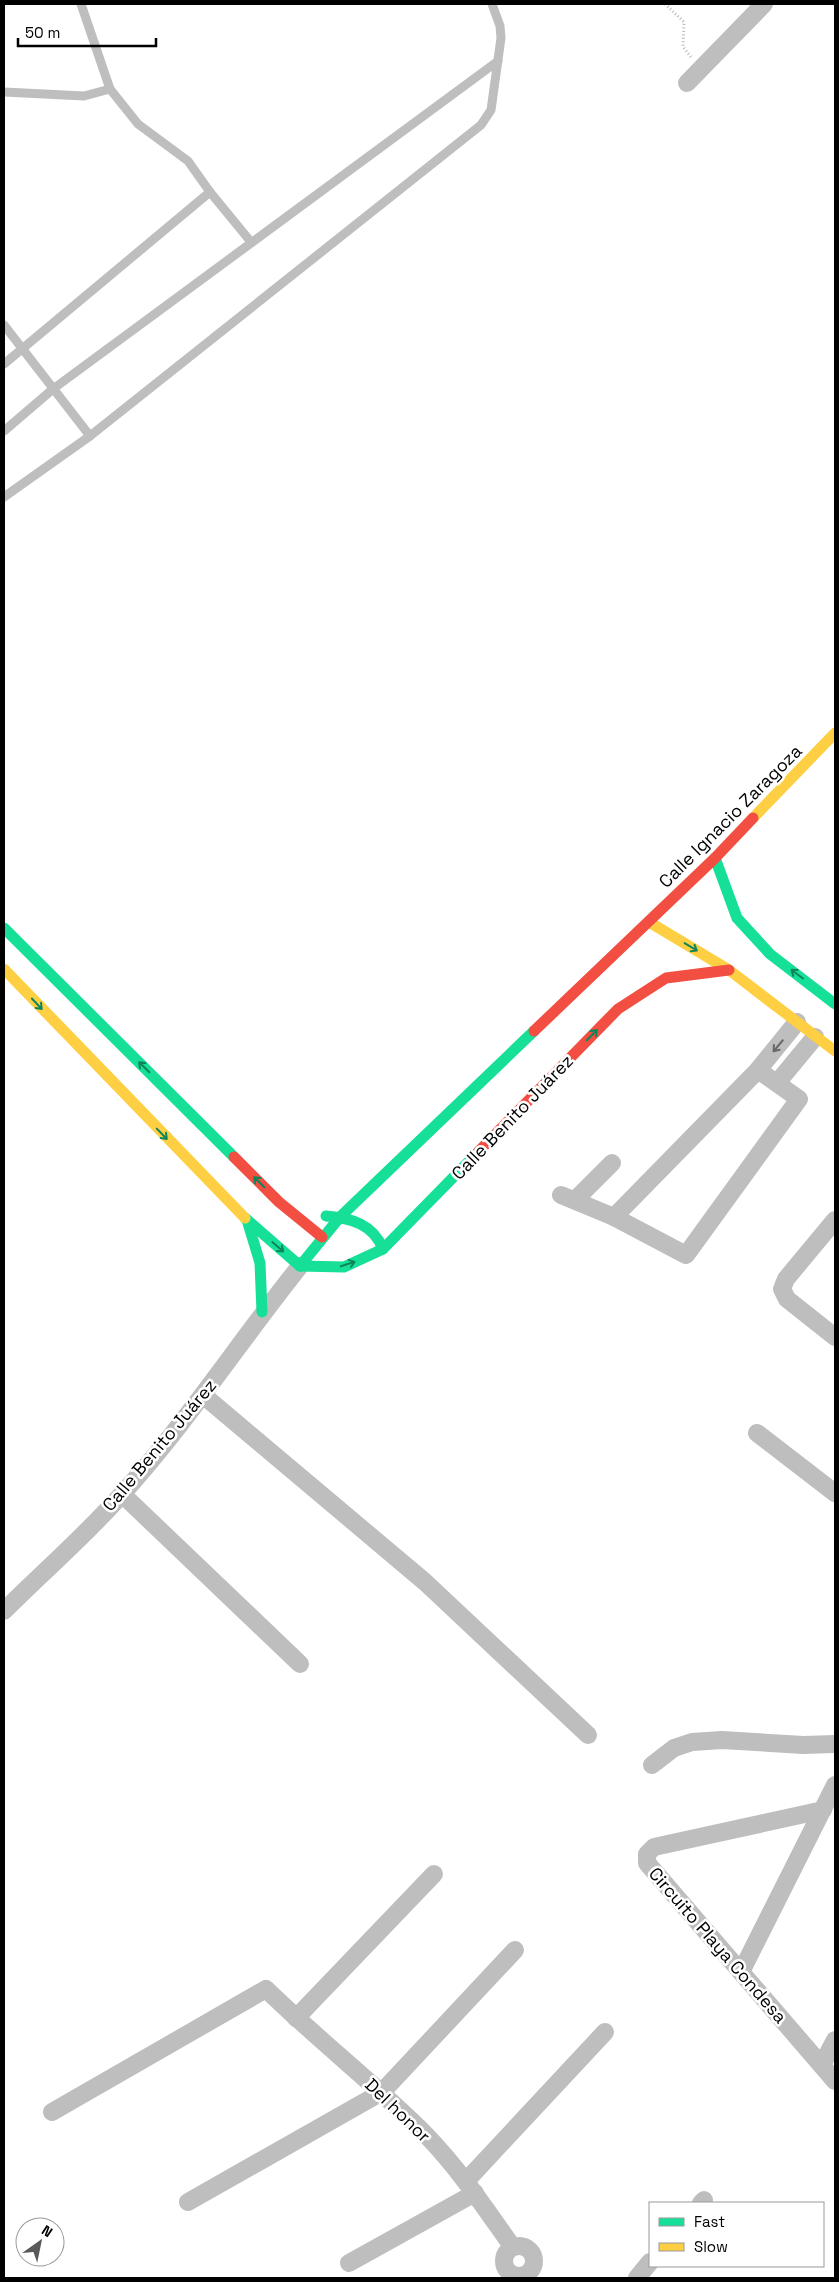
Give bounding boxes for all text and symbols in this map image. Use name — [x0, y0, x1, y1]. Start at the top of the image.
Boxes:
scale bar — [18, 15, 155, 47]
text: 50 m — [25, 23, 60, 42]
street label: Calle Ignacio Zaragoza — [653, 739, 807, 893]
one-way arrow — [683, 942, 697, 952]
one-way arrow — [790, 969, 804, 979]
one-way arrow — [31, 998, 43, 1011]
one-way arrow — [586, 1029, 598, 1041]
one-way arrow — [772, 1040, 783, 1053]
street label: Calle Benito Juárez — [446, 1049, 578, 1185]
one-way arrow — [138, 1061, 150, 1074]
one-way arrow — [156, 1128, 168, 1140]
one-way arrow — [253, 1176, 266, 1188]
one-way arrow — [272, 1242, 285, 1253]
one-way arrow — [340, 1259, 356, 1269]
street label: Calle Benito Juárez — [97, 1374, 221, 1516]
street label: Circuito Playa Condesa — [644, 1862, 792, 2028]
street label: Del honor — [360, 2073, 436, 2147]
legend — [649, 2202, 824, 2267]
text: Fast — [694, 2212, 725, 2231]
north arrow — [15, 2217, 65, 2267]
text: N — [38, 2221, 56, 2241]
text: Slow — [694, 2237, 728, 2256]

